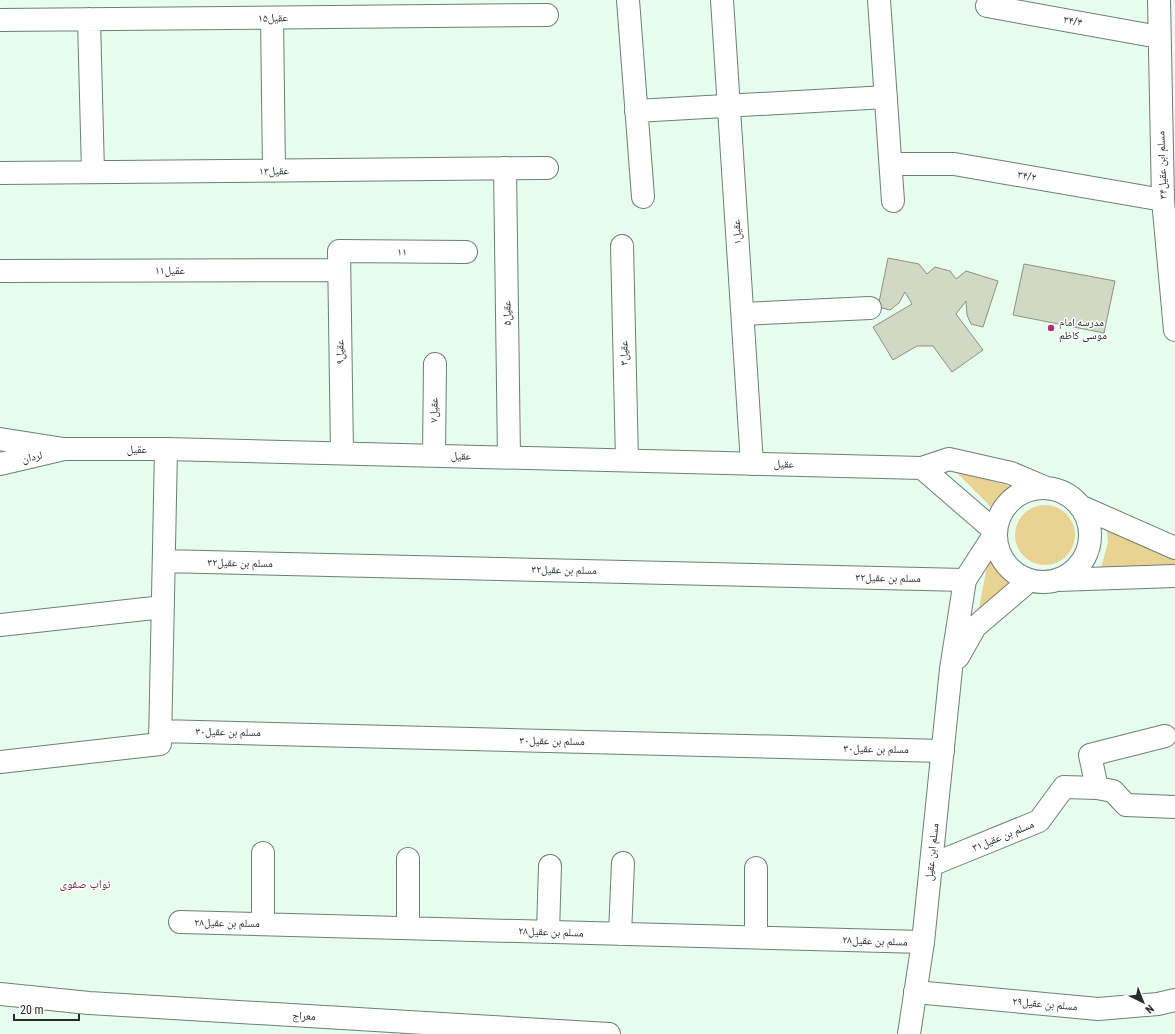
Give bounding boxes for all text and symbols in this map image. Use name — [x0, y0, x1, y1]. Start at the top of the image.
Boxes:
street label: عقیل۱۵ — [258, 11, 289, 25]
street label: ۳۴/۴ — [1063, 13, 1083, 29]
street label: مسلم ابن عقیل۳۴ — [1154, 131, 1171, 199]
street label: عقیل۱۳ — [259, 164, 290, 178]
street label: ۳۴/۲ — [1017, 168, 1037, 184]
street label: عقیل۱ — [730, 219, 744, 245]
street label: ۱۱ — [397, 245, 407, 259]
street label: عقیل۱۱ — [155, 264, 186, 277]
street label: عقیل۵ — [500, 300, 514, 326]
place label: مدرسه امام موسی کاظم — [1059, 316, 1107, 343]
marker: مدرسه امام موسی کاظم — [1046, 323, 1056, 333]
street label: عقیل۹ — [333, 339, 347, 365]
street label: عقیل۳ — [617, 340, 631, 366]
street label: عقیل۷ — [427, 397, 441, 423]
street label: عقیل — [127, 443, 148, 456]
street label: لردان — [21, 448, 43, 466]
street label: عقیل — [451, 449, 472, 463]
street label: عقیل — [774, 457, 795, 471]
street label: مسلم بن عقیل۳۲ — [207, 556, 273, 571]
street label: مسلم بن عقیل۳۲ — [531, 563, 597, 578]
street label: مسلم بن عقیل۳۲ — [855, 571, 921, 586]
street label: مسلم بن عقیل۳۰ — [195, 725, 261, 740]
street label: مسلم بن عقیل۳۰ — [519, 734, 585, 749]
street label: مسلم بن عقیل۳۰ — [843, 742, 909, 757]
street label: مسلم بن عقیل۳۱ — [970, 818, 1036, 855]
street label: مسلم ابن عقیل — [922, 822, 943, 882]
district label: نواب صفوی — [60, 877, 110, 891]
street label: مسلم بن عقیل۲۸ — [194, 916, 260, 931]
street label: مسلم بن عقیل۲۸ — [518, 924, 584, 941]
street label: مسلم بن عقیل۲۸ — [842, 933, 908, 950]
north arrow — [1123, 982, 1163, 1022]
street label: مسلم بن عقیل۲۹ — [1012, 995, 1078, 1014]
scale bar — [14, 996, 79, 1022]
text: N — [1142, 1002, 1156, 1016]
text: 20 m — [20, 1003, 44, 1017]
street label: معراج — [292, 1009, 316, 1023]

